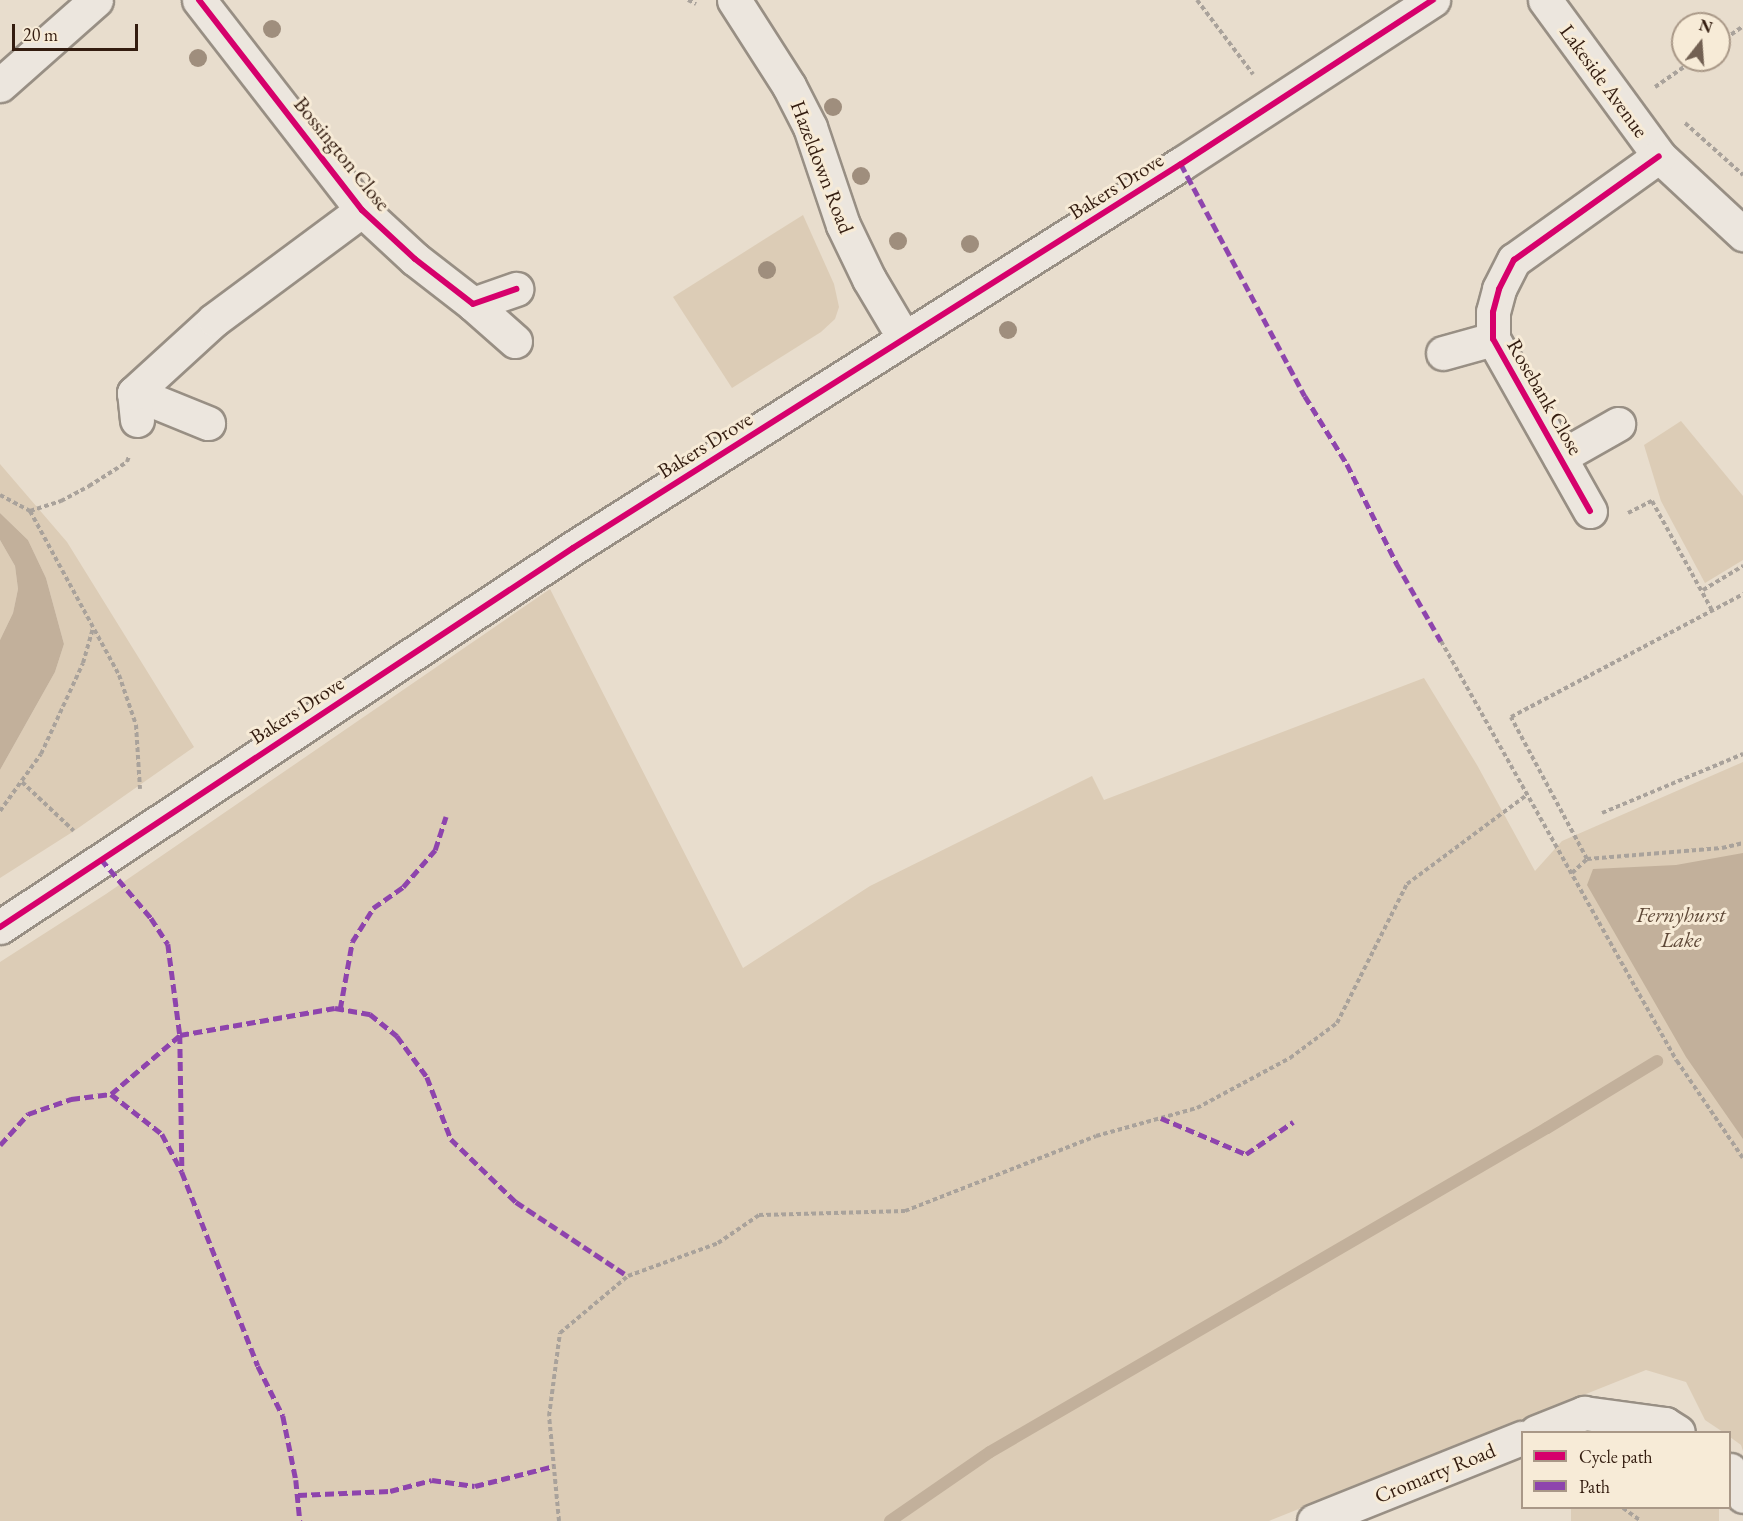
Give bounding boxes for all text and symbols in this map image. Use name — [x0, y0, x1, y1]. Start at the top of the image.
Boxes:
scale bar — [15, 12, 141, 50]
north arrow — [1671, 12, 1731, 72]
text: N — [1697, 14, 1715, 38]
street label: Lakeside Avenue — [1554, 19, 1654, 143]
text: 20 m — [23, 23, 58, 46]
street label: Bossington Close — [288, 92, 396, 216]
street label: Hazeldown Road — [785, 97, 859, 237]
street label: Bakers Drove — [1064, 147, 1168, 225]
street label: Rosebank Close — [1502, 335, 1588, 459]
street label: Bakers Drove — [653, 406, 757, 484]
street label: Bakers Drove — [245, 670, 349, 750]
water label: Fernyhurst Lake — [1636, 901, 1726, 952]
legend — [1521, 1431, 1731, 1509]
street label: Cromarty Road — [1371, 1437, 1499, 1509]
text: Cycle path — [1579, 1445, 1653, 1468]
text: Path — [1579, 1475, 1610, 1498]

